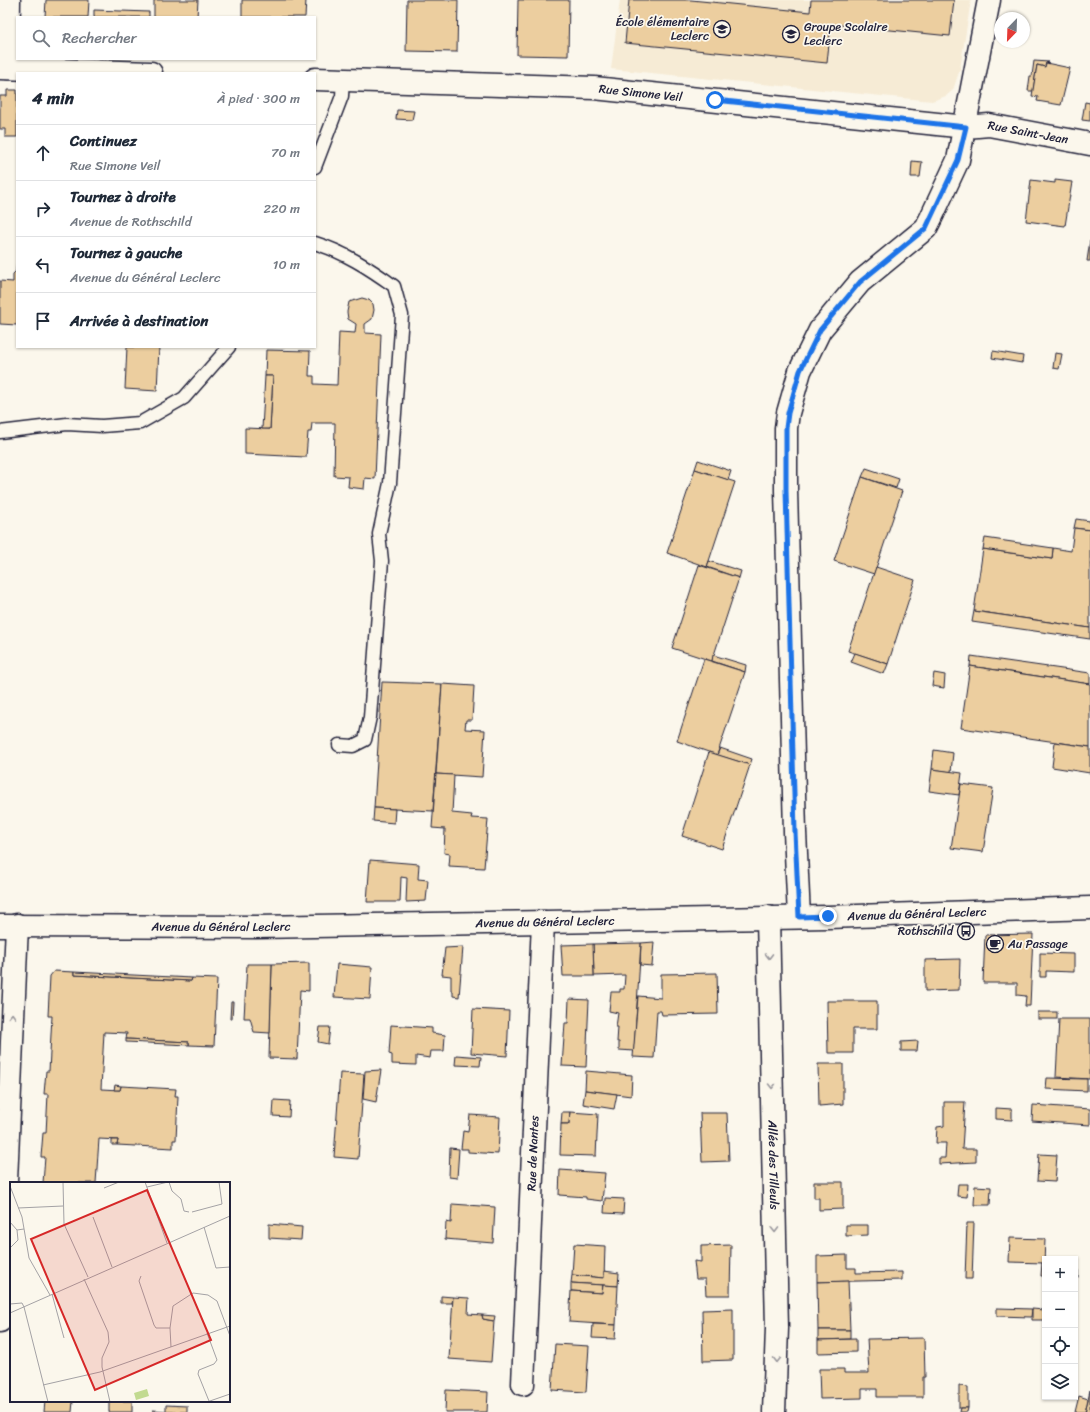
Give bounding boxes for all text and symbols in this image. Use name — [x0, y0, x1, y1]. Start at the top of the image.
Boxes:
place label: École élémentaire Leclerc — [615, 11, 709, 47]
north arrow — [994, 12, 1030, 48]
search box — [16, 16, 316, 60]
place label: Groupe Scolaire Leclerc — [804, 16, 888, 52]
school or university icon: École élémentaire Leclerc — [712, 19, 732, 39]
school or university icon: Groupe Scolaire Leclerc — [781, 24, 801, 44]
text: Rechercher — [62, 25, 137, 51]
icon: search — [30, 27, 52, 49]
street label: Rue Simone Veil — [598, 78, 684, 108]
text: 4 min — [32, 83, 74, 113]
text: À pied · 300 m — [217, 87, 300, 110]
route start — [706, 91, 724, 109]
street label: Rue Saint-Jean — [986, 114, 1071, 151]
text: Continuez — [70, 128, 137, 154]
text: 70 m — [271, 141, 300, 164]
icon: ahead — [32, 142, 54, 164]
text: Rue Simone Veil — [70, 154, 161, 177]
text: Tournez à droite — [70, 184, 176, 210]
text: 220 m — [263, 197, 300, 220]
icon: right — [32, 198, 54, 220]
text: Avenue de Rothschild — [70, 210, 192, 233]
text: Tournez à gauche — [70, 240, 182, 266]
text: 10 m — [273, 253, 300, 276]
icon: left — [32, 254, 54, 276]
text: Avenue du Général Leclerc — [70, 266, 220, 289]
text: Arrivée à destination — [70, 308, 208, 334]
icon: arrive — [32, 310, 54, 332]
street label: Avenue du Général Leclerc — [846, 901, 987, 927]
route end — [819, 907, 837, 925]
street label: Avenue du Général Leclerc — [474, 910, 615, 934]
street label: Avenue du Général Leclerc — [150, 915, 291, 938]
place label: Rothschild — [898, 920, 955, 942]
bus stop icon: Rothschild — [956, 921, 976, 941]
place label: Au Passage — [1007, 933, 1068, 955]
cafe icon: Au Passage — [985, 934, 1005, 954]
one-way arrow — [765, 953, 773, 959]
one-way arrow — [8, 1013, 17, 1019]
one-way arrow — [768, 1083, 776, 1089]
street label: Rue de Nantes — [520, 1114, 546, 1191]
street label: Allée des Tilleuls — [761, 1119, 785, 1211]
inset map — [10, 1182, 230, 1402]
one-way arrow — [771, 1227, 779, 1233]
map controls — [1042, 1256, 1078, 1400]
button: + — [1042, 1256, 1078, 1292]
button: − — [1042, 1292, 1078, 1328]
button: locate — [1042, 1328, 1078, 1364]
one-way arrow — [773, 1357, 781, 1363]
button: layers — [1042, 1364, 1078, 1400]

